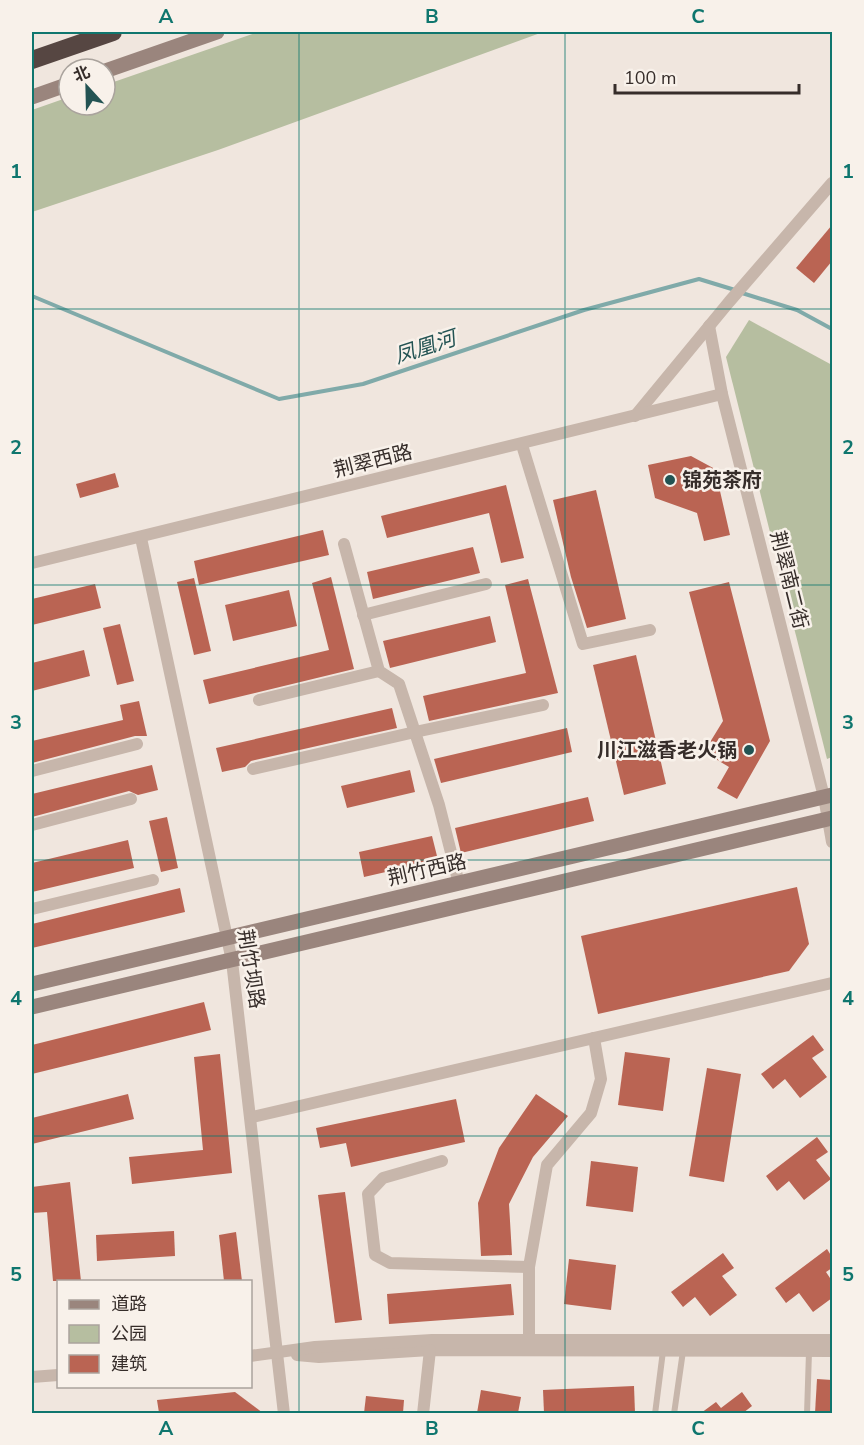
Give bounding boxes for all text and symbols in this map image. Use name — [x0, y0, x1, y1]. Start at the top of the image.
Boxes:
text: A — [159, 3, 174, 30]
text: B — [425, 3, 439, 30]
text: C — [691, 3, 705, 30]
north arrow — [57, 57, 117, 117]
scale bar — [615, 57, 800, 95]
text: 北 — [70, 61, 93, 87]
text: 100 m — [624, 66, 676, 90]
text: 1 — [10, 158, 22, 185]
text: 1 — [842, 158, 854, 185]
water label: 凤凰河 — [391, 323, 463, 370]
text: 2 — [10, 434, 22, 461]
text: 2 — [842, 434, 854, 461]
street label: 荆翠西路 — [331, 438, 415, 484]
place label: 锦苑茶府 — [682, 467, 762, 494]
marker: 锦苑茶府 — [663, 473, 677, 487]
street label: 荆翠南二街 — [764, 528, 814, 632]
text: 3 — [10, 709, 22, 736]
text: 3 — [842, 709, 854, 736]
place label: 川江滋香老火锅 — [597, 737, 737, 764]
marker: 川江滋香老火锅 — [742, 743, 756, 757]
street label: 荆竹西路 — [385, 848, 469, 892]
street label: 荆竹坝路 — [231, 927, 271, 1011]
text: 4 — [10, 985, 22, 1012]
text: 4 — [842, 985, 854, 1012]
text: 5 — [10, 1261, 22, 1288]
text: 5 — [842, 1261, 854, 1288]
legend — [57, 1280, 252, 1388]
text: 道路 — [111, 1292, 147, 1316]
text: 公园 — [111, 1322, 147, 1346]
text: 建筑 — [111, 1352, 147, 1376]
text: A — [159, 1415, 174, 1442]
text: B — [425, 1415, 439, 1442]
text: C — [691, 1415, 705, 1442]

